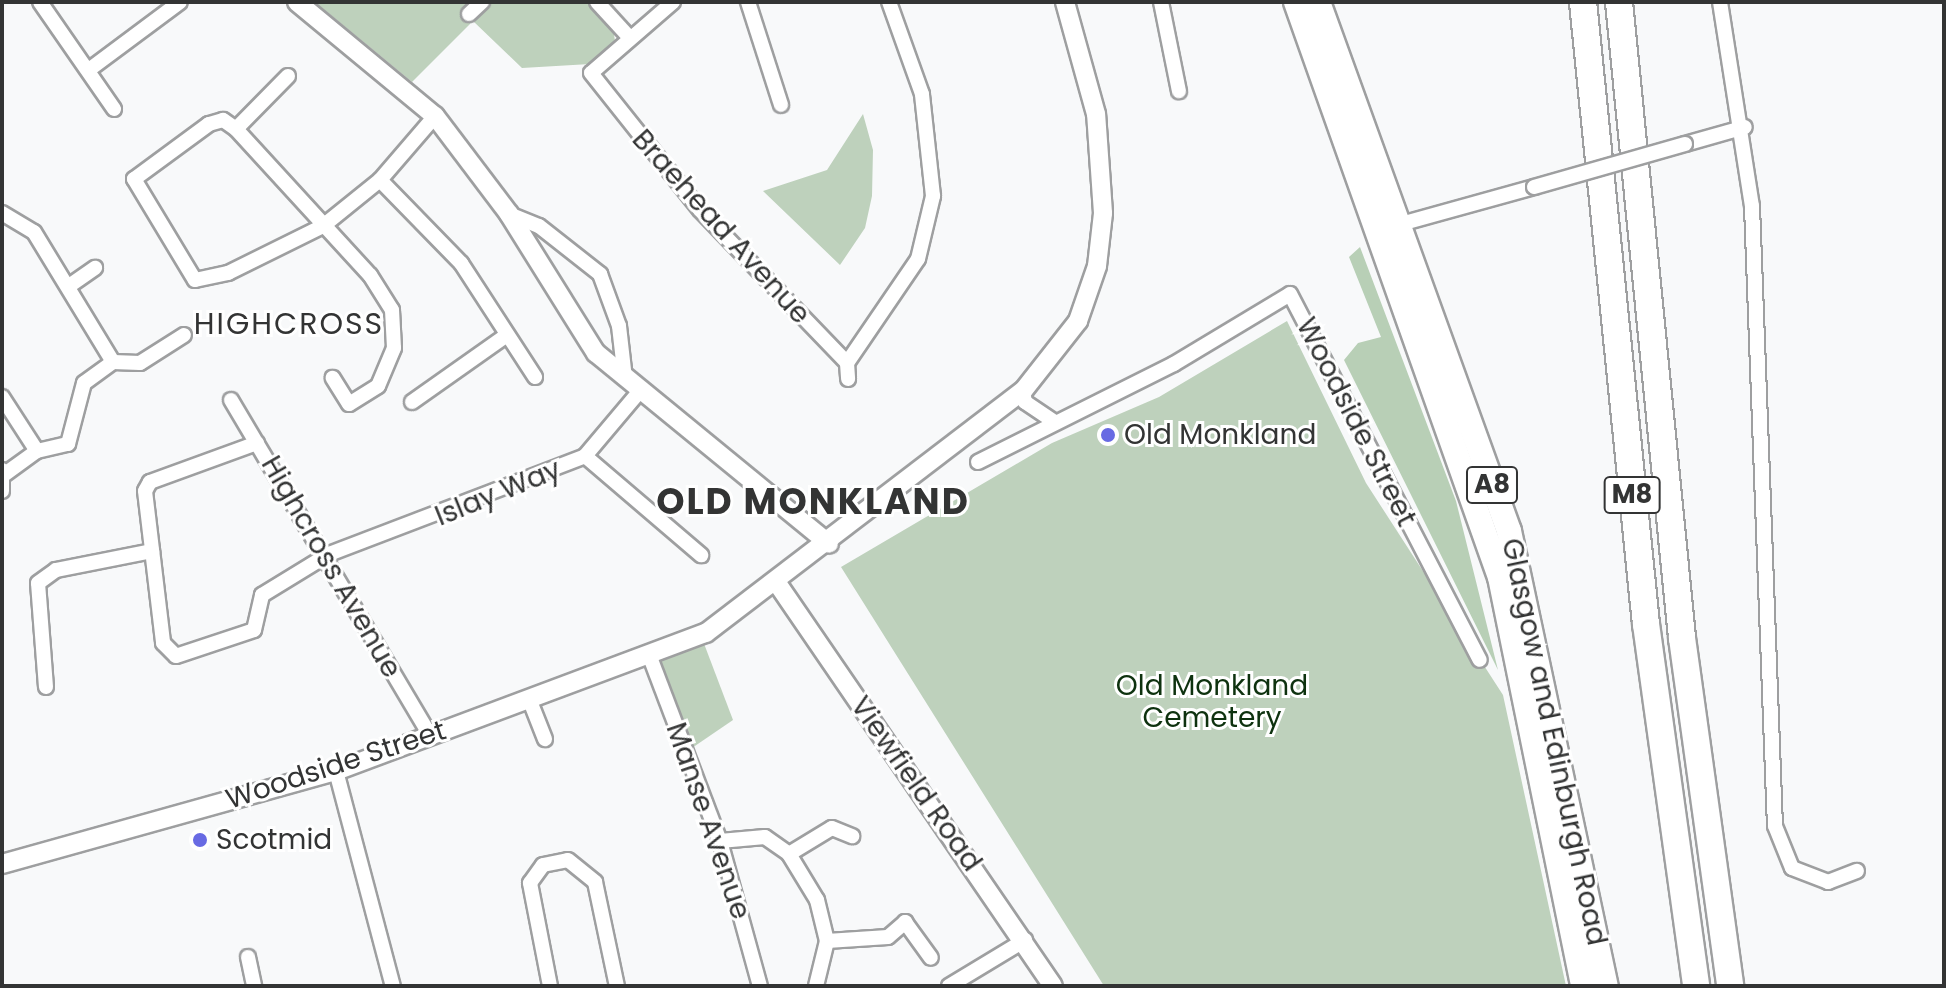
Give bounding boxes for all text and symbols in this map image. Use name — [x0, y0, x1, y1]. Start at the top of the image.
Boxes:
street label: Braehead Avenue — [625, 123, 817, 331]
district label: HIGHCROSS — [194, 306, 384, 342]
street label: Woodside Street — [1289, 312, 1423, 532]
place label: Old Monkland — [1124, 418, 1316, 452]
marker: Old Monkland — [1099, 426, 1117, 444]
street label: Highcross Avenue — [254, 450, 408, 684]
street label: Islay Way — [430, 453, 566, 533]
road number: A8 — [1464, 463, 1520, 507]
road number: M8 — [1602, 473, 1662, 517]
district label: OLD MONKLAND — [656, 480, 970, 524]
street label: Glasgow and Edinburgh Road — [1494, 535, 1614, 949]
park label: Old Monkland Cemetery — [1116, 669, 1308, 735]
street label: Viewfield Road — [843, 690, 989, 878]
street label: Woodside Street — [222, 714, 450, 816]
street label: Manse Avenue — [659, 718, 757, 924]
place label: Scotmid — [216, 823, 332, 857]
marker: Scotmid — [191, 831, 209, 849]

